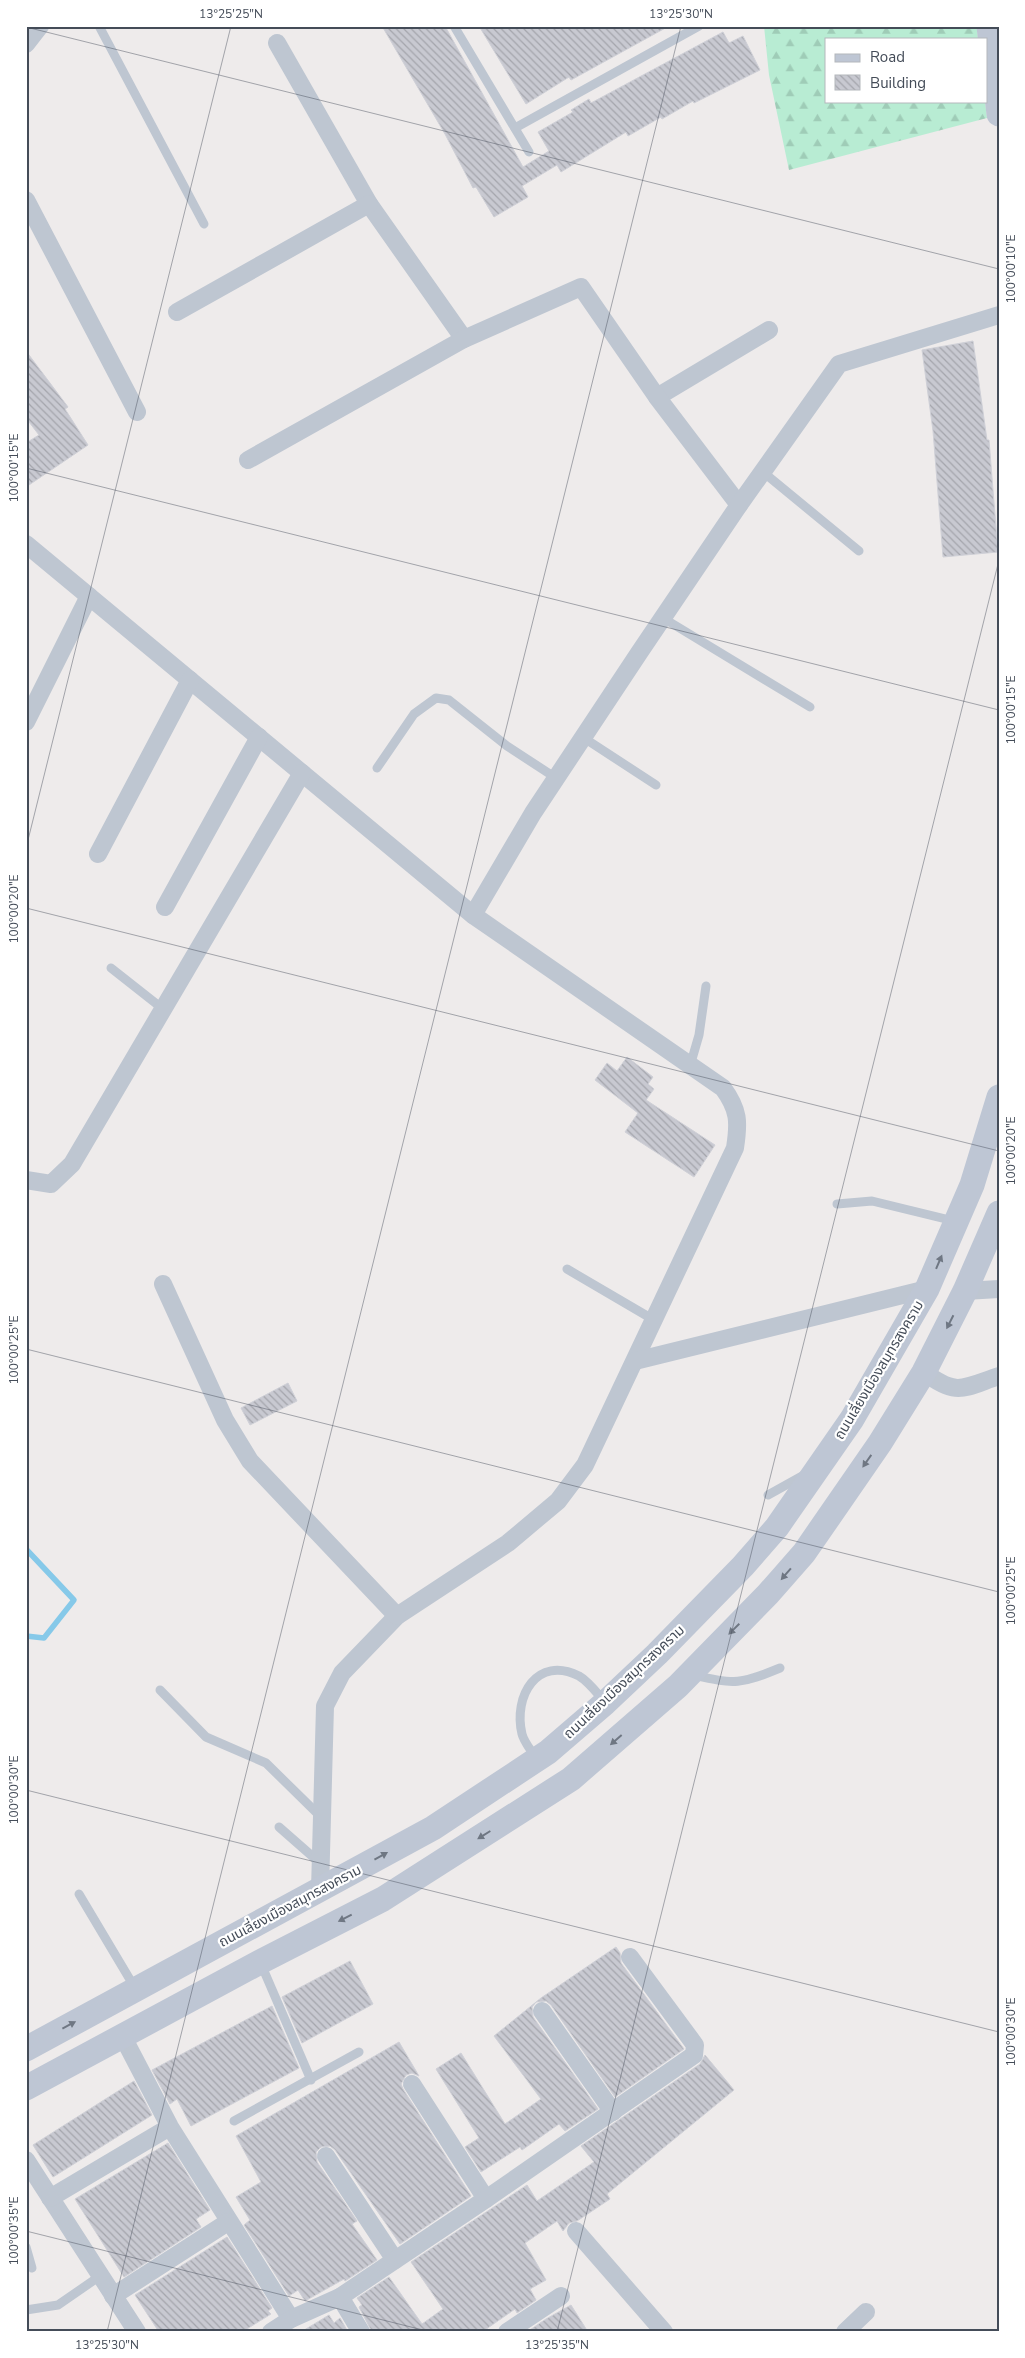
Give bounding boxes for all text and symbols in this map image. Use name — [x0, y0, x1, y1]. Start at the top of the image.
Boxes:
text: 13°25'25"N — [199, 6, 263, 22]
text: 13°25'30"N — [649, 6, 713, 22]
legend — [825, 38, 988, 102]
text: Road — [870, 47, 905, 67]
text: Building — [870, 73, 926, 93]
text: 100°00'10"E — [1003, 234, 1019, 304]
text: 100°00'15"E — [6, 433, 22, 503]
text: 100°00'15"E — [1003, 675, 1019, 745]
text: 100°00'20"E — [6, 874, 22, 944]
text: 100°00'20"E — [1003, 1116, 1019, 1186]
one-way arrow — [936, 1255, 944, 1269]
street label: ถนนเลี่ยงเมืองสมุทรสงคราม — [829, 1296, 928, 1443]
one-way arrow — [946, 1314, 954, 1329]
text: 100°00'25"E — [6, 1315, 22, 1385]
one-way arrow — [862, 1454, 872, 1468]
text: 100°00'25"E — [1003, 1556, 1019, 1626]
one-way arrow — [780, 1567, 792, 1579]
street label: ถนนเลี่ยงเมืองสมุทรสงคราม — [559, 1620, 689, 1743]
one-way arrow — [728, 1623, 740, 1635]
one-way arrow — [610, 1734, 622, 1745]
text: 100°00'30"E — [6, 1755, 22, 1825]
one-way arrow — [478, 1830, 491, 1839]
one-way arrow — [374, 1852, 389, 1860]
street label: ถนนเลี่ยงเมืองสมุทรสงคราม — [215, 1859, 365, 1952]
one-way arrow — [338, 1914, 352, 1922]
text: 100°00'30"E — [1003, 1997, 1019, 2067]
one-way arrow — [62, 2021, 76, 2030]
text: 100°00'35"E — [6, 2196, 22, 2266]
text: 13°25'30"N — [75, 2337, 139, 2353]
text: 13°25'35"N — [525, 2337, 589, 2353]

